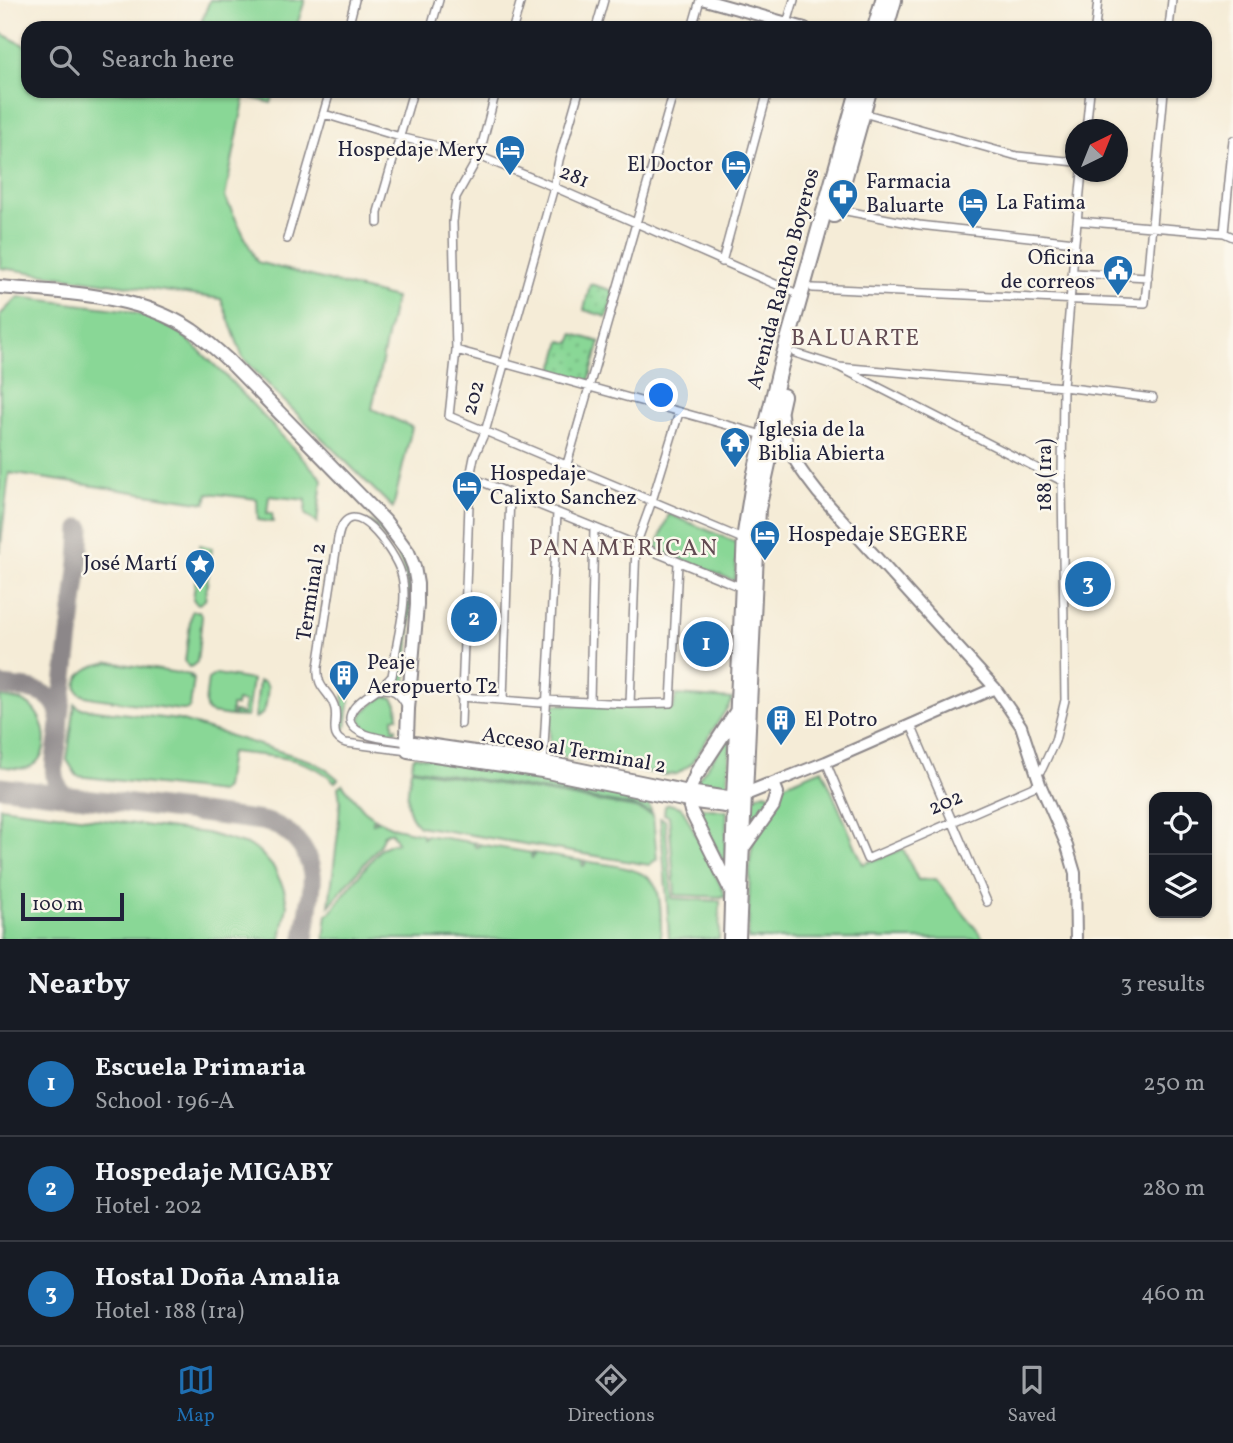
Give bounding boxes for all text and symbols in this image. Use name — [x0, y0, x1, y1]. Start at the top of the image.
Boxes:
search box — [21, 21, 1212, 98]
icon: search — [45, 41, 83, 79]
text: Search here — [101, 42, 234, 78]
north arrow — [1065, 119, 1128, 182]
hotel icon: Hospedaje Mery — [493, 133, 527, 177]
place label: Hospedaje Mery — [337, 136, 488, 165]
hotel icon: El Doctor — [719, 148, 753, 192]
place label: El Doctor — [627, 151, 713, 180]
street label: 281 — [554, 158, 594, 196]
street label: Avenida Rancho Boyeros — [740, 165, 828, 393]
place label: Farmacia Baluarte — [866, 168, 951, 221]
pharmacy icon: Farmacia Baluarte — [826, 177, 860, 221]
hotel icon: La Fatima — [956, 186, 990, 230]
place label: La Fatima — [996, 189, 1086, 218]
place label: Oficina de correos — [1001, 244, 1095, 297]
public building icon: Oficina de correos — [1101, 253, 1135, 297]
district label: BALUARTE — [791, 323, 921, 355]
street label: 202 — [455, 377, 493, 419]
your location — [644, 378, 678, 412]
place label: Iglesia de la Biblia Abierta — [758, 416, 885, 469]
temple icon: Iglesia de la Biblia Abierta — [718, 425, 752, 469]
street label: 188 (1ra) — [1031, 438, 1060, 512]
place label: Hospedaje Calixto Sanchez — [490, 460, 637, 513]
hotel icon: Hospedaje Calixto Sanchez — [450, 469, 484, 513]
hotel icon: Hospedaje SEGERE — [748, 518, 782, 562]
place label: Hospedaje SEGERE — [788, 521, 968, 550]
district label: PANAMERICAN — [529, 533, 719, 565]
street label: Terminal 2 — [290, 541, 334, 643]
place icon: José Martí — [183, 547, 217, 591]
place label: José Martí — [83, 550, 178, 579]
pin: 3 — [1065, 558, 1111, 610]
pin: 2 — [451, 593, 497, 645]
pin: 1 — [683, 618, 729, 670]
place label: Peaje Aeropuerto T2 — [367, 649, 498, 702]
building icon: Peaje Aeropuerto T2 — [327, 658, 361, 702]
building icon: El Potro — [764, 703, 798, 747]
place label: El Potro — [804, 706, 877, 735]
street label: Acceso al Terminal 2 — [479, 720, 669, 782]
street label: 202 — [924, 783, 968, 823]
map controls — [1149, 792, 1212, 918]
button: locate — [1149, 792, 1212, 855]
button: layers — [1149, 855, 1212, 918]
scale bar — [21, 890, 124, 922]
text: 100 m — [32, 892, 83, 918]
text: Nearby — [28, 964, 130, 1006]
text: 3 results — [1120, 969, 1205, 1001]
text: Escuela Primaria — [95, 1050, 306, 1086]
text: 1 — [46, 1068, 56, 1100]
text: 250 m — [1143, 1068, 1205, 1100]
text: School · 196-A — [95, 1086, 235, 1118]
text: Hospedaje MIGABY — [95, 1155, 333, 1191]
text: 2 — [45, 1173, 57, 1205]
text: 280 m — [1142, 1173, 1205, 1205]
text: Hotel · 202 — [95, 1191, 202, 1223]
text: Hostal Doña Amalia — [95, 1260, 340, 1296]
text: 3 — [45, 1278, 57, 1310]
text: 460 m — [1141, 1278, 1205, 1310]
text: Hotel · 188 (1ra) — [95, 1296, 244, 1328]
tab: Map — [176, 1361, 215, 1429]
tab: Directions — [568, 1361, 655, 1429]
tab: Saved — [1008, 1361, 1056, 1429]

